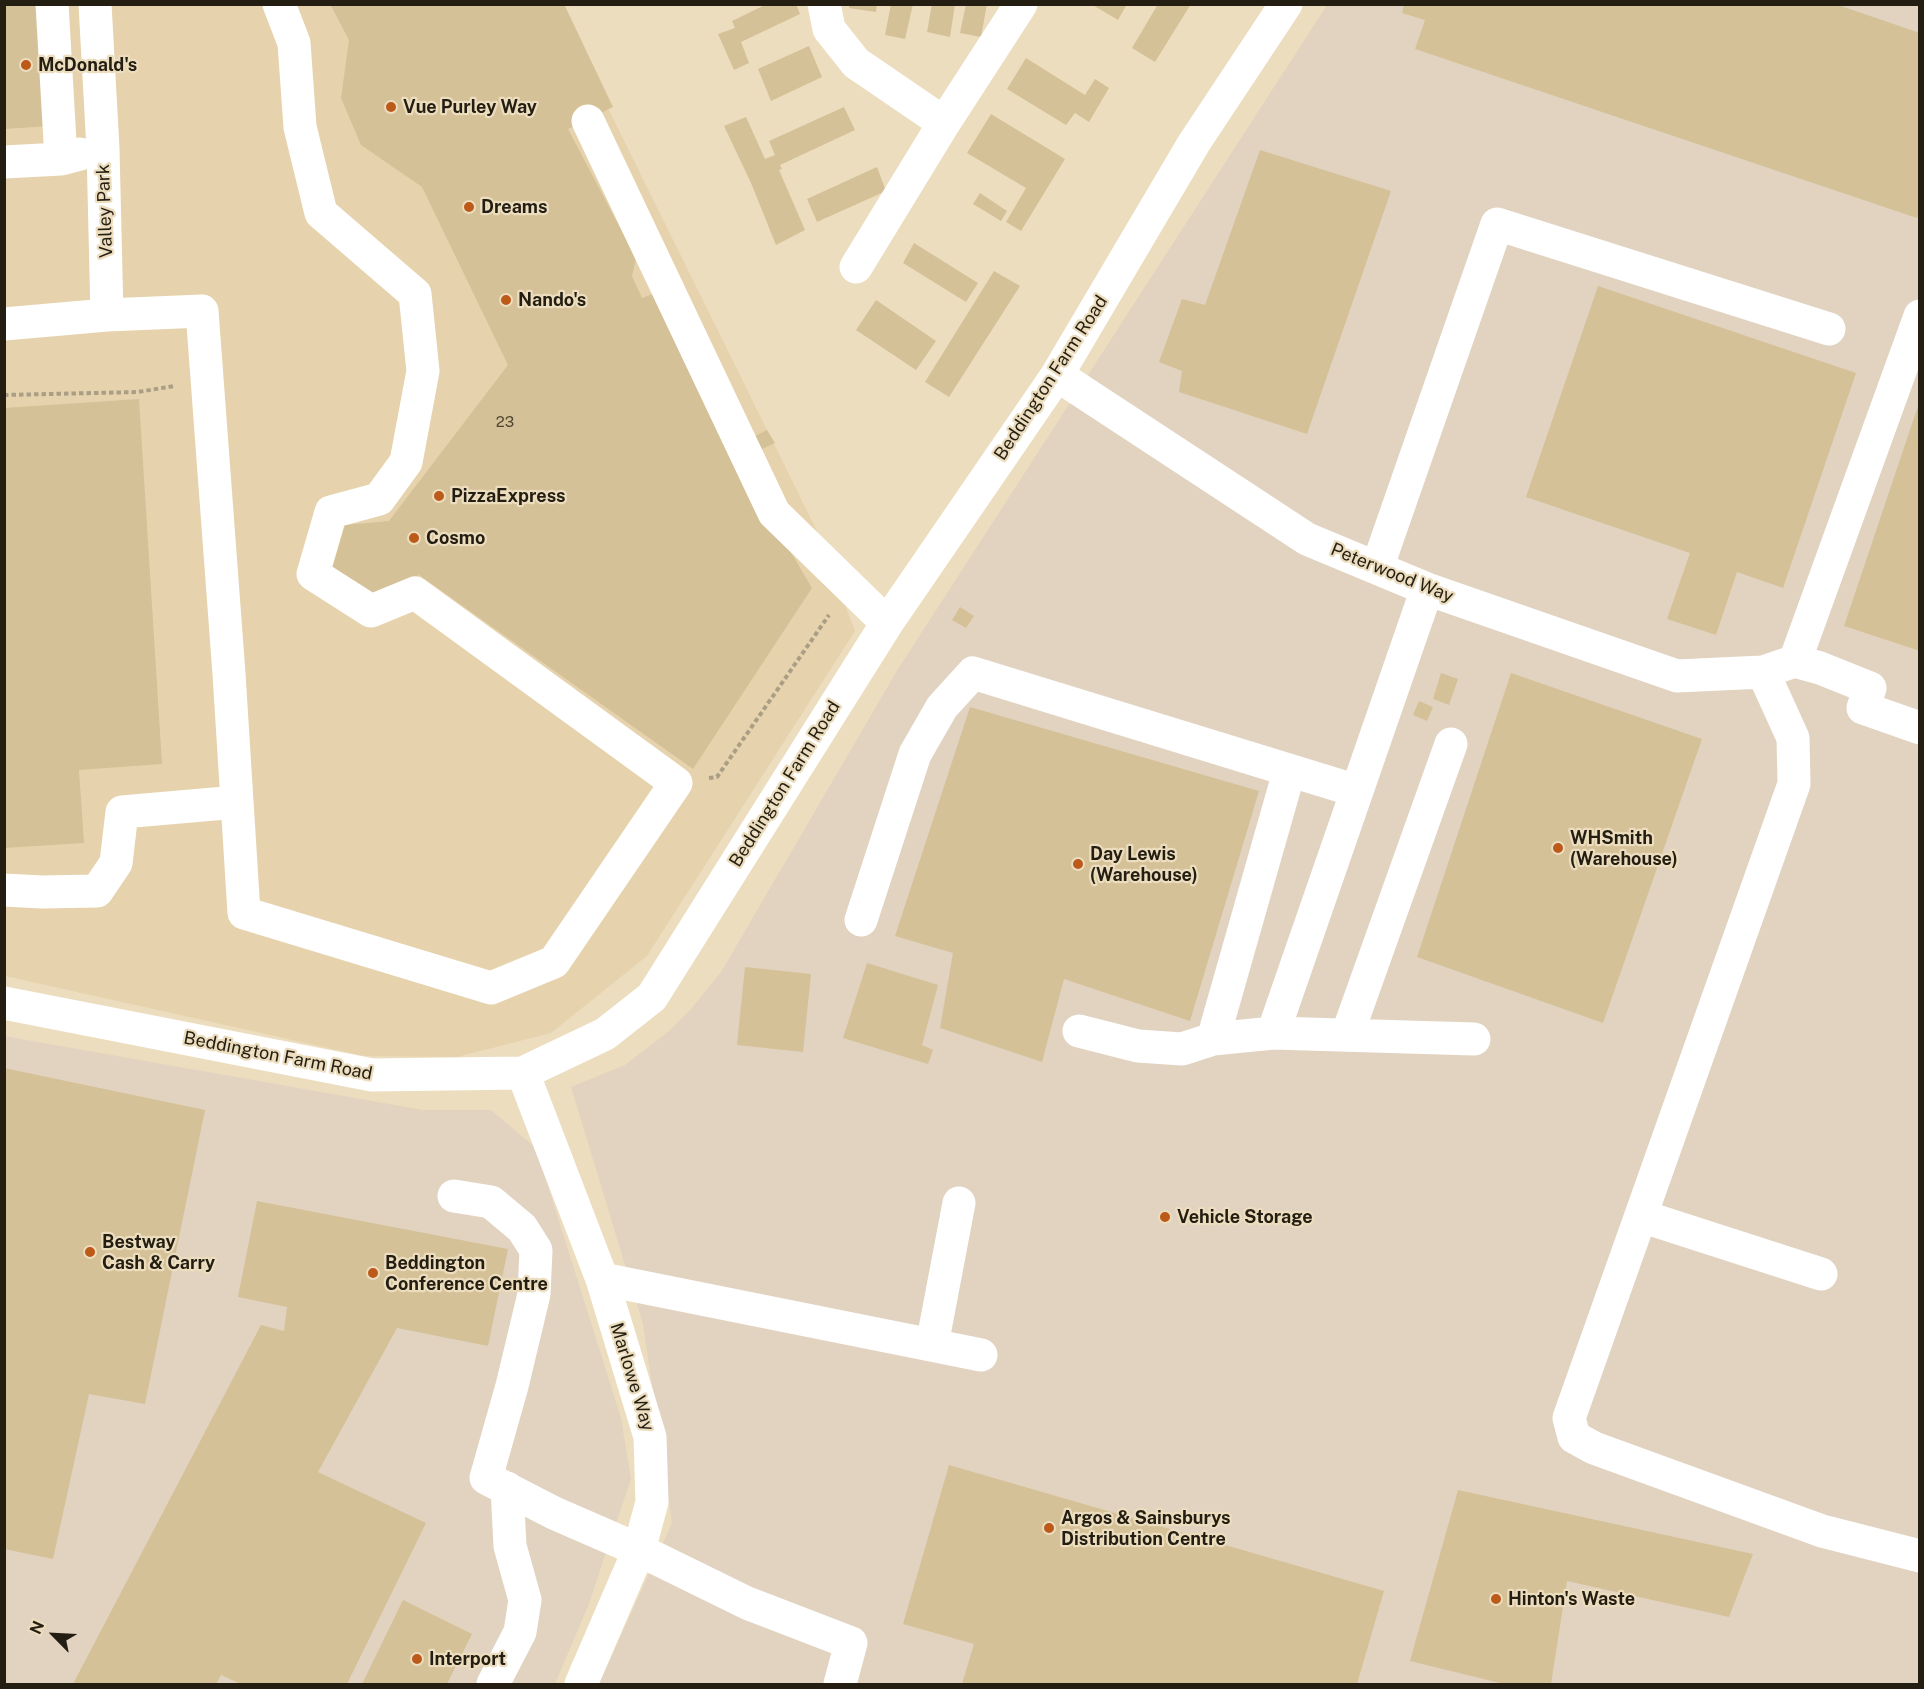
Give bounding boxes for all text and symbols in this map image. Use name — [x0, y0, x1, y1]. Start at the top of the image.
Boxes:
place label: McDonald's — [38, 54, 137, 76]
marker: McDonald's — [19, 58, 33, 72]
place label: Vue Purley Way — [403, 96, 537, 118]
marker: Vue Purley Way — [384, 100, 398, 114]
street label: Valley Park — [93, 164, 117, 258]
place label: Dreams — [481, 196, 547, 218]
marker: Dreams — [462, 200, 476, 214]
place label: Nando's — [518, 289, 586, 311]
street label: Beddington Farm Road — [990, 292, 1112, 464]
marker: Nando's — [499, 293, 513, 307]
house number: 23 — [496, 413, 514, 431]
place label: PizzaExpress — [451, 485, 566, 507]
marker: PizzaExpress — [432, 489, 446, 503]
place label: Cosmo — [426, 527, 485, 549]
marker: Cosmo — [407, 531, 421, 545]
street label: Peterwood Way — [1328, 539, 1456, 607]
street label: Beddington Farm Road — [725, 697, 845, 871]
place label: WHSmith (Warehouse) — [1570, 827, 1678, 870]
marker: WHSmith (Warehouse) — [1551, 841, 1565, 855]
place label: Day Lewis (Warehouse) — [1090, 843, 1198, 886]
marker: Day Lewis (Warehouse) — [1071, 857, 1085, 871]
street label: Beddington Farm Road — [182, 1027, 374, 1085]
place label: Vehicle Storage — [1177, 1206, 1313, 1228]
marker: Vehicle Storage — [1158, 1210, 1172, 1224]
place label: Bestway Cash & Carry — [102, 1231, 215, 1274]
marker: Bestway Cash & Carry — [83, 1245, 97, 1259]
place label: Beddington Conference Centre — [385, 1252, 548, 1294]
marker: Beddington Conference Centre — [366, 1266, 380, 1280]
street label: Marlowe Way — [605, 1320, 659, 1434]
place label: Argos & Sainsburys Distribution Centre — [1061, 1507, 1231, 1550]
marker: Argos & Sainsburys Distribution Centre — [1042, 1521, 1056, 1535]
place label: Hinton's Waste — [1508, 1588, 1635, 1610]
marker: Hinton's Waste — [1489, 1592, 1503, 1606]
north arrow — [24, 1605, 84, 1665]
text: N — [26, 1618, 48, 1637]
place label: Interport — [429, 1648, 506, 1670]
marker: Interport — [410, 1652, 424, 1666]

